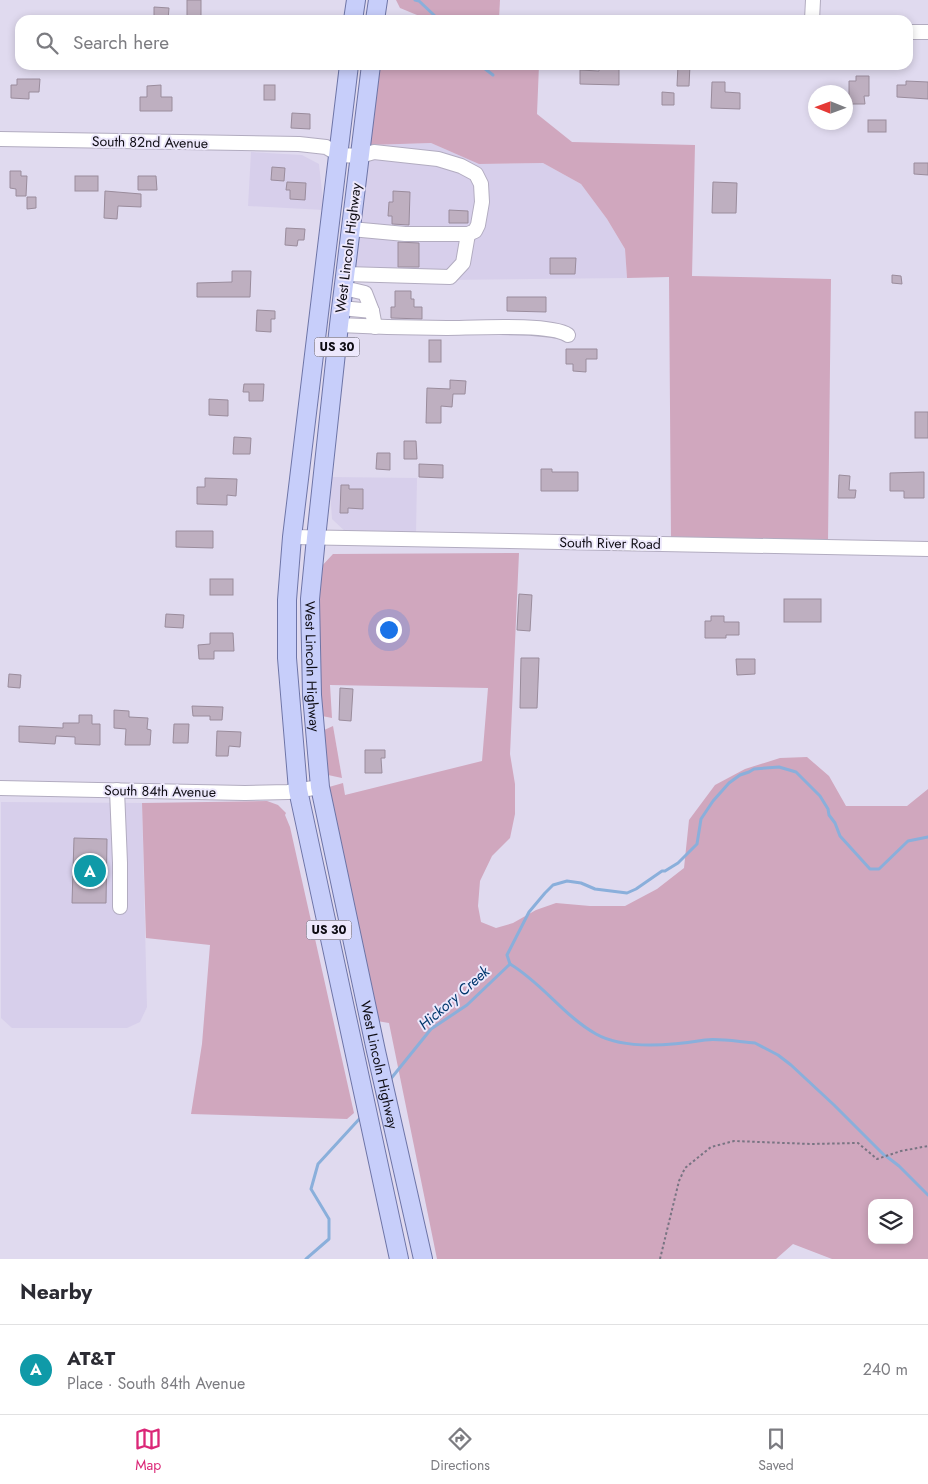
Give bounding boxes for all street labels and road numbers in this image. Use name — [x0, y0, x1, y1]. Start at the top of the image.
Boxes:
street label: South 82nd Avenue — [92, 131, 208, 153]
street label: West Lincoln Highway — [330, 181, 366, 314]
road number: US 30 — [314, 338, 360, 357]
street label: South River Road — [559, 532, 661, 554]
street label: West Lincoln Highway — [300, 601, 325, 734]
street label: South 84th Avenue — [104, 780, 216, 802]
road number: US 30 — [306, 920, 352, 940]
street label: West Lincoln Highway — [356, 999, 404, 1132]

